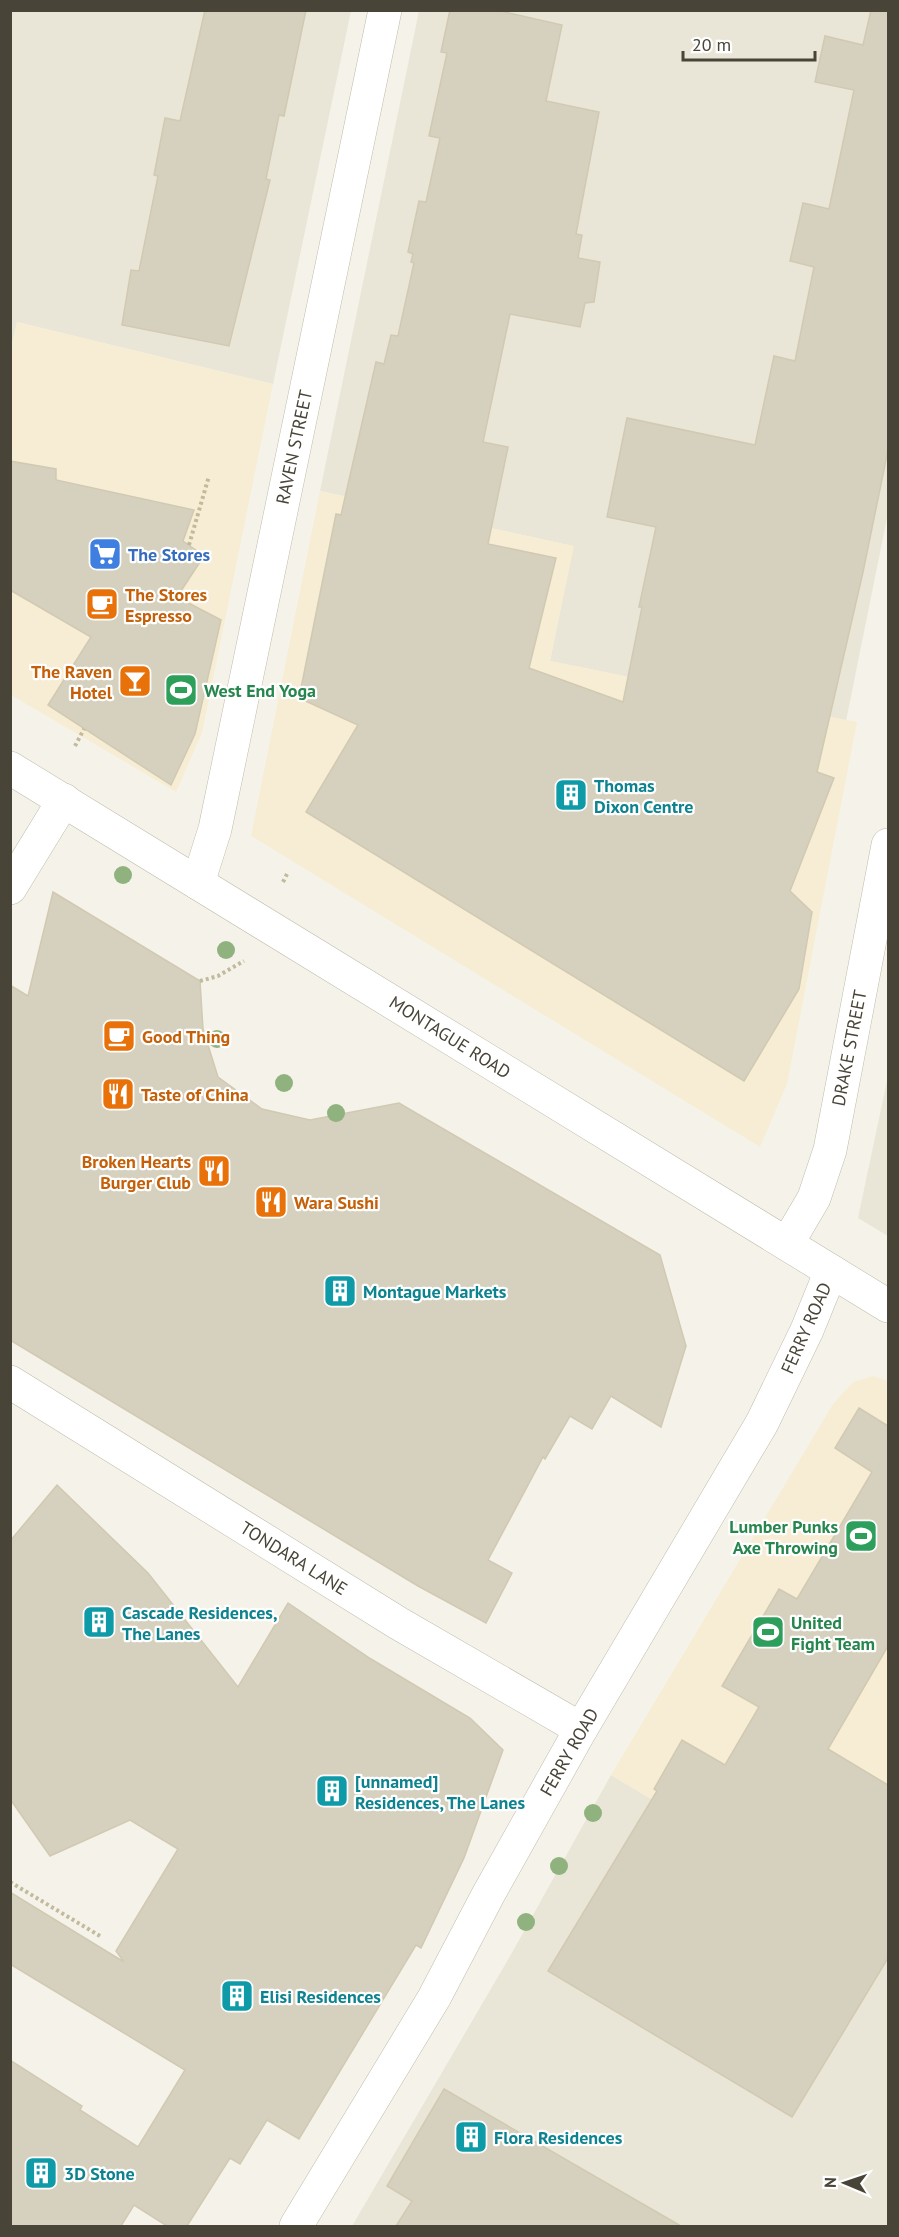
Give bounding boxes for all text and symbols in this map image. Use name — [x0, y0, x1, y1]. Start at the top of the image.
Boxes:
scale bar — [683, 24, 815, 62]
text: 20 m — [692, 33, 731, 56]
street label: RAVEN STREET — [271, 388, 317, 506]
supermarket icon: The Stores — [87, 536, 123, 572]
place label: The Stores — [128, 543, 211, 566]
place label: The Stores Espresso — [125, 583, 208, 627]
cafe icon: The Stores Espresso — [84, 586, 120, 622]
place label: The Raven Hotel — [31, 660, 113, 704]
bar icon: The Raven Hotel — [117, 663, 153, 699]
sports icon: West End Yoga — [163, 672, 199, 708]
place label: West End Yoga — [204, 679, 316, 702]
place label: Thomas Dixon Centre — [594, 774, 693, 818]
building icon: Thomas Dixon Centre — [553, 777, 589, 813]
street label: DRAKE STREET — [826, 988, 872, 1108]
street label: MONTAGUE ROAD — [385, 990, 515, 1084]
cafe icon: Good Thing — [101, 1018, 137, 1054]
place label: Good Thing — [142, 1025, 230, 1048]
restaurant icon: Taste of China — [100, 1076, 136, 1112]
place label: Taste of China — [141, 1083, 249, 1106]
place label: Broken Hearts Burger Club — [82, 1150, 191, 1194]
restaurant icon: Broken Hearts Burger Club — [196, 1153, 232, 1189]
restaurant icon: Wara Sushi — [253, 1184, 289, 1220]
place label: Wara Sushi — [294, 1191, 379, 1214]
building icon: Montague Markets — [322, 1273, 358, 1309]
street label: FERRY ROAD — [776, 1279, 836, 1377]
place label: Montague Markets — [363, 1280, 507, 1303]
place label: Lumber Punks Axe Throwing — [729, 1515, 838, 1559]
street label: TONDARA LANE — [236, 1516, 352, 1600]
sports icon: Lumber Punks Axe Throwing — [843, 1518, 879, 1554]
place label: Cascade Residences, The Lanes — [122, 1601, 277, 1645]
building icon: Cascade Residences, The Lanes — [81, 1604, 117, 1640]
place label: United Fight Team — [791, 1611, 875, 1655]
sports icon: United Fight Team — [750, 1614, 786, 1650]
street label: FERRY ROAD — [535, 1704, 603, 1800]
place label: [unnamed] Residences, The Lanes — [355, 1770, 526, 1814]
building icon: [unnamed] Residences, The Lanes — [314, 1773, 350, 1809]
building icon: Elisi Residences — [219, 1978, 255, 2014]
place label: Elisi Residences — [260, 1985, 381, 2008]
building icon: Flora Residences — [453, 2119, 489, 2155]
place label: Flora Residences — [494, 2126, 623, 2149]
north arrow — [815, 2153, 875, 2213]
building icon: 3D Stone — [23, 2155, 59, 2191]
place label: 3D Stone — [64, 2162, 135, 2185]
text: N — [820, 2177, 840, 2188]

